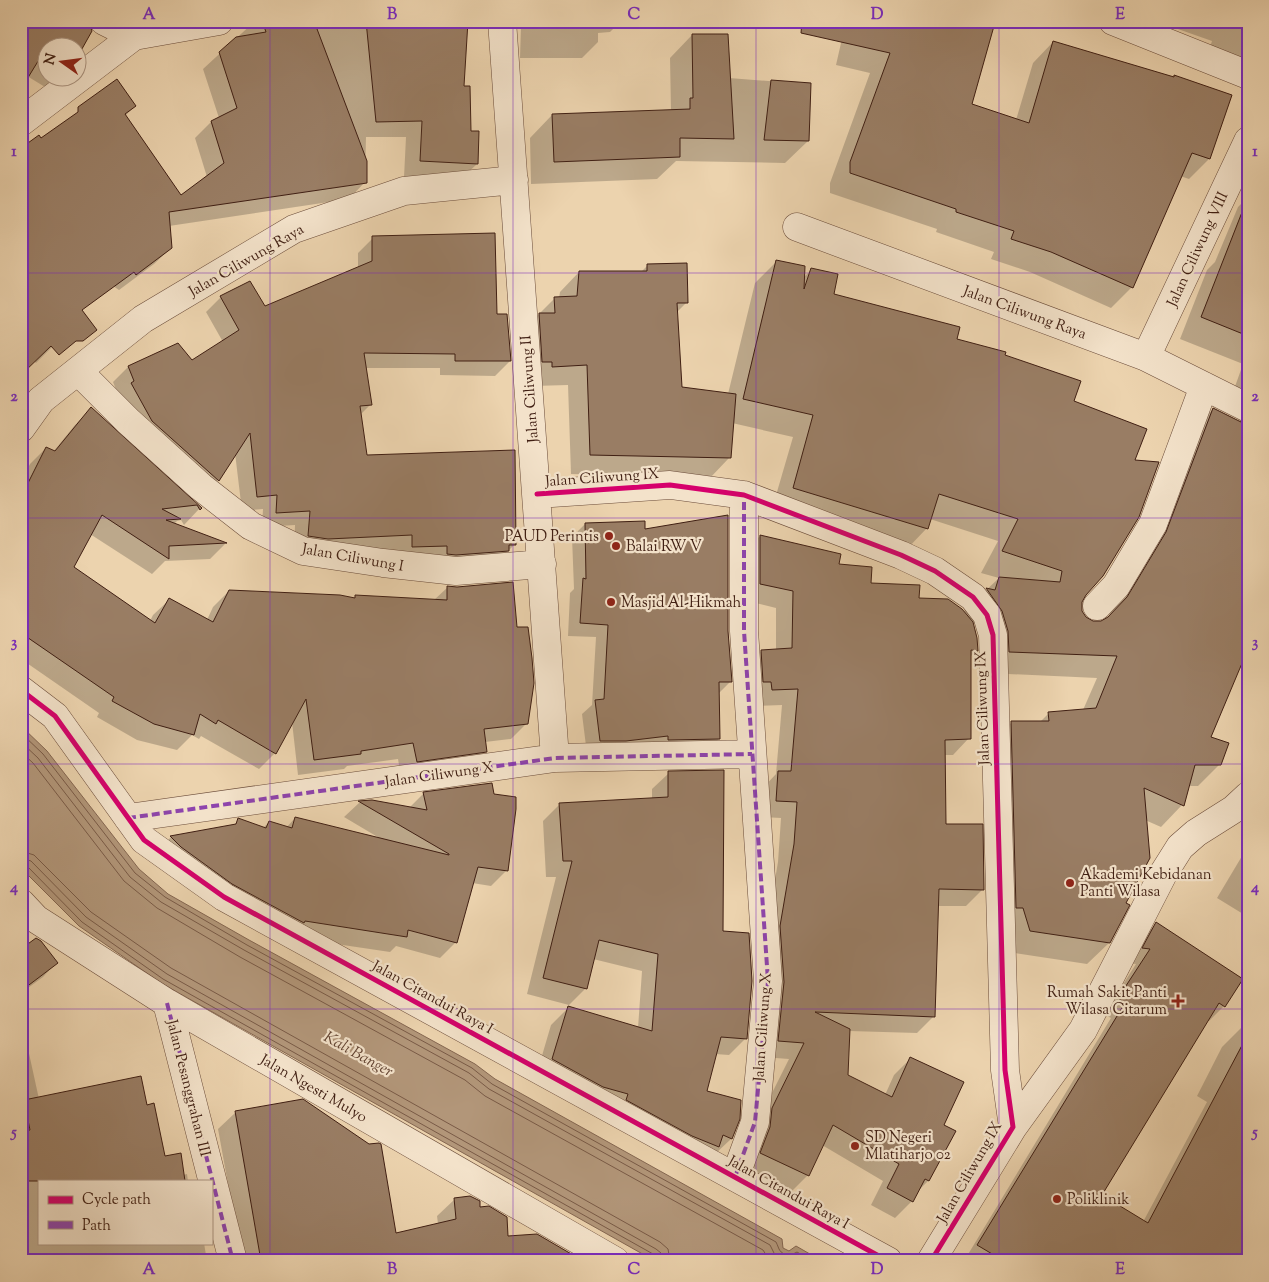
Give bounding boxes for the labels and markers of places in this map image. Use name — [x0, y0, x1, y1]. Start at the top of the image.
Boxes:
place label: PAUD Perintis — [505, 527, 599, 548]
marker: PAUD Perintis — [603, 530, 615, 542]
place label: Balai RW V — [626, 537, 702, 558]
marker: Balai RW V — [610, 540, 622, 552]
place label: Masjid Al-Hikmah — [621, 593, 742, 614]
marker: Masjid Al-Hikmah — [605, 596, 617, 608]
place label: Akademi Kebidanan Panti Wilasa — [1080, 865, 1212, 903]
marker: Akademi Kebidanan Panti Wilasa — [1064, 877, 1076, 889]
place label: Rumah Sakit Panti Wilasa Citarum — [1047, 983, 1168, 1021]
marker: Rumah Sakit Panti Wilasa Citarum — [1171, 994, 1185, 1008]
place label: SD Negeri Mlatiharjo 02 — [865, 1128, 951, 1166]
marker: SD Negeri Mlatiharjo 02 — [849, 1140, 861, 1152]
place label: Poliklinik — [1067, 1190, 1129, 1211]
marker: Poliklinik — [1051, 1193, 1063, 1205]

